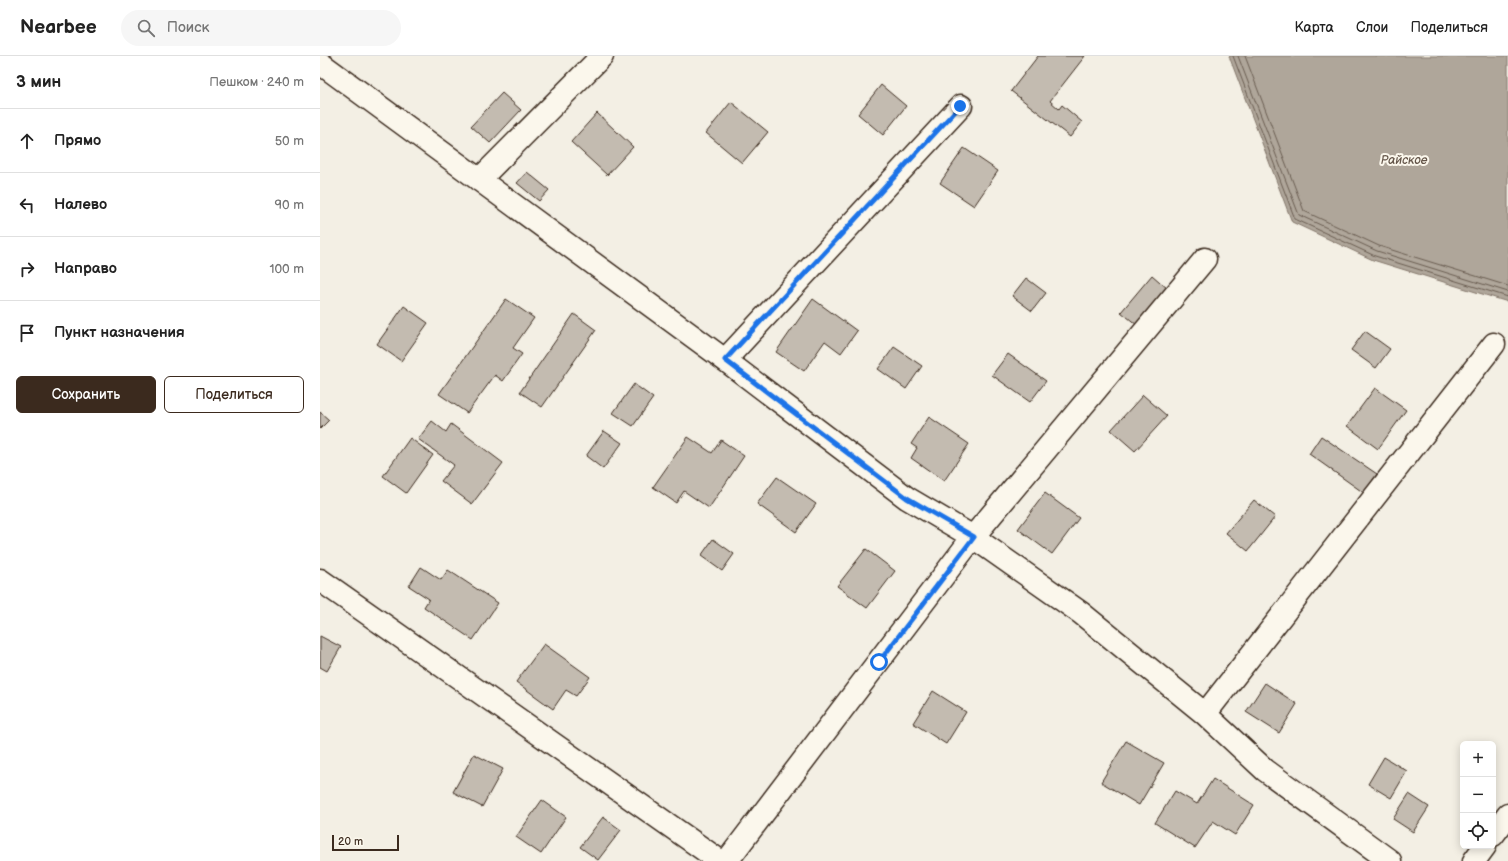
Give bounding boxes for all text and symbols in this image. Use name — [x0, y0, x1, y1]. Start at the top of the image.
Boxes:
search box — [121, 10, 401, 46]
text: Nearbee — [20, 16, 97, 39]
icon: search — [135, 17, 157, 39]
text: Поиск — [167, 18, 210, 37]
text: Карта — [1294, 19, 1334, 36]
text: Слои — [1356, 19, 1388, 36]
text: Поделиться — [1410, 19, 1488, 36]
text: 3 мин — [16, 72, 61, 92]
text: Пешком · 240 m — [209, 74, 304, 90]
route end — [951, 97, 969, 115]
icon: ahead — [16, 130, 38, 152]
text: Прямо — [54, 131, 101, 150]
text: 50 m — [275, 133, 304, 149]
water label: Райское — [1381, 153, 1428, 168]
icon: left — [16, 194, 38, 216]
text: Налево — [54, 195, 107, 214]
text: 90 m — [275, 197, 304, 213]
icon: right — [16, 258, 38, 280]
text: Направо — [54, 259, 117, 278]
text: 100 m — [269, 261, 304, 277]
icon: arrive — [16, 322, 38, 344]
text: Пункт назначения — [54, 323, 185, 342]
button: Сохранить — [16, 376, 156, 413]
button: Поделиться — [164, 376, 304, 413]
route start — [870, 653, 888, 671]
map controls — [1460, 741, 1496, 849]
button: + — [1460, 741, 1496, 777]
button: − — [1460, 777, 1496, 813]
button: locate — [1460, 813, 1496, 849]
scale bar — [332, 833, 399, 852]
text: 20 m — [338, 835, 363, 848]

